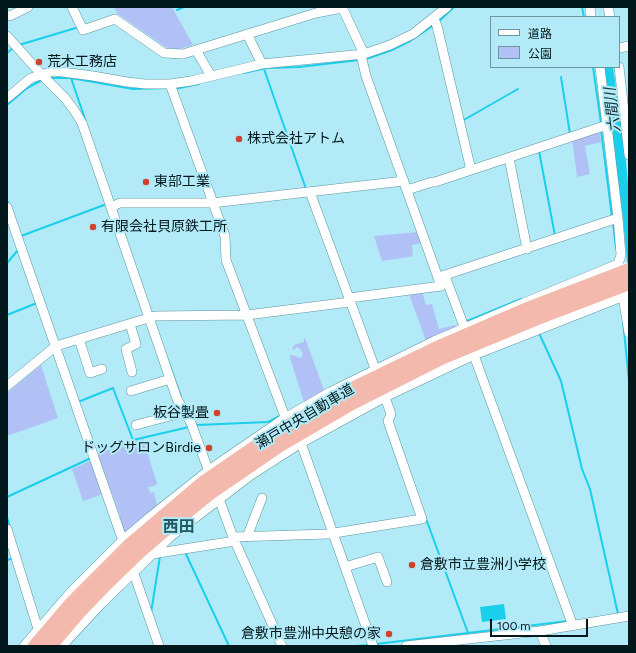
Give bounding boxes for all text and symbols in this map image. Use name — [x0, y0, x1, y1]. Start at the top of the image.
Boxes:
legend — [490, 16, 620, 68]
text: 道路 — [528, 27, 552, 41]
text: 公園 — [528, 47, 552, 61]
place label: 荒木工務店 — [47, 54, 117, 70]
marker: 荒木工務店 — [34, 57, 44, 67]
water label: 六間川 — [601, 87, 625, 133]
place label: 株式会社アトム — [247, 131, 345, 147]
marker: 株式会社アトム — [234, 134, 244, 144]
place label: 東部工業 — [154, 174, 210, 190]
marker: 東部工業 — [141, 177, 151, 187]
place label: 有限会社貝原鉄工所 — [101, 219, 227, 235]
marker: 有限会社貝原鉄工所 — [88, 222, 98, 232]
street label: 瀬戸中央自動車道 — [253, 381, 357, 453]
place label: 板谷製畳 — [153, 405, 209, 421]
marker: 板谷製畳 — [212, 408, 222, 418]
place label: ドッグサロンBirdie — [81, 440, 201, 456]
marker: ドッグサロンBirdie — [204, 443, 214, 453]
district label: 西田 — [163, 517, 195, 537]
place label: 倉敷市立豊洲小学校 — [420, 557, 546, 573]
marker: 倉敷市立豊洲小学校 — [407, 560, 417, 570]
scale bar — [492, 611, 590, 637]
text: 100 m — [497, 619, 531, 633]
place label: 倉敷市豊洲中央憩の家 — [241, 626, 381, 642]
marker: 倉敷市豊洲中央憩の家 — [384, 629, 394, 639]

